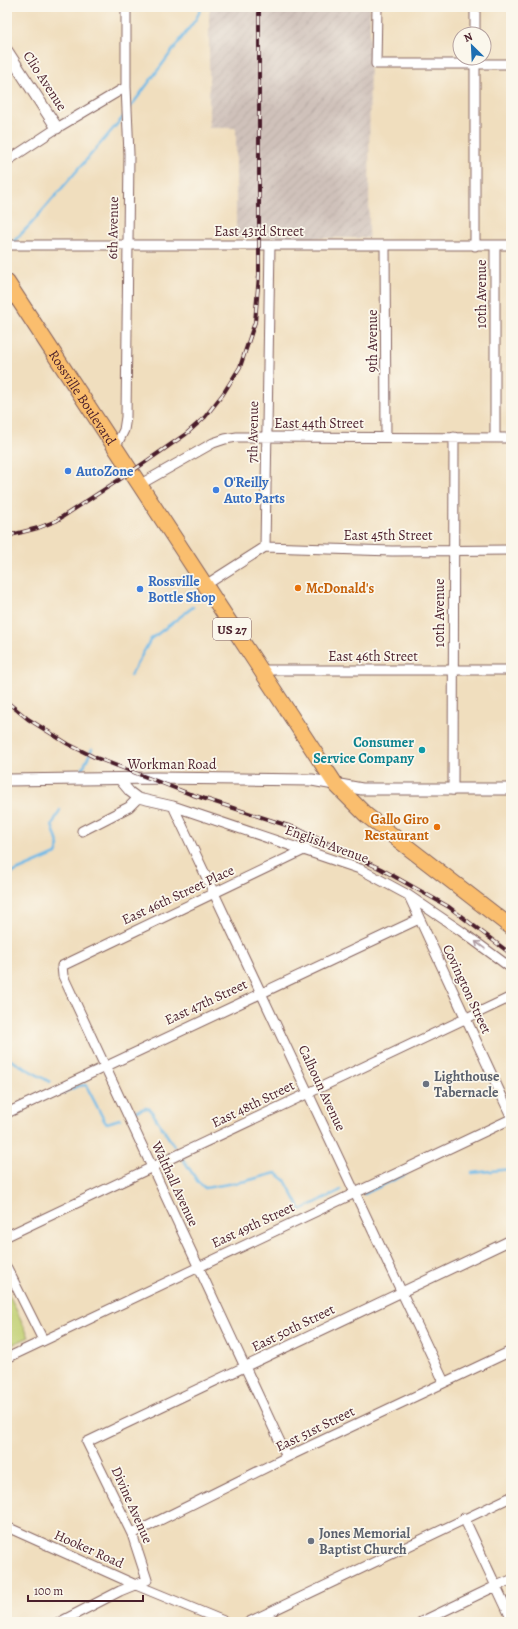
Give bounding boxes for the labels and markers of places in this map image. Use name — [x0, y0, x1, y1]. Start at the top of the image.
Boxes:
place label: AutoZone — [75, 462, 134, 481]
marker: AutoZone — [63, 466, 73, 476]
place label: O'Reilly Auto Parts — [223, 473, 285, 508]
marker: O'Reilly Auto Parts — [211, 485, 221, 495]
place label: Rossville Bottle Shop — [148, 572, 216, 607]
place label: McDonald's — [306, 579, 374, 598]
marker: McDonald's — [293, 583, 303, 593]
marker: Rossville Bottle Shop — [135, 584, 145, 594]
place label: Consumer Service Company — [313, 733, 414, 768]
marker: Consumer Service Company — [417, 745, 427, 755]
place label: Gallo Giro Restaurant — [364, 810, 429, 845]
marker: Gallo Giro Restaurant — [432, 822, 442, 832]
place label: Lighthouse Tabernacle — [434, 1067, 500, 1102]
marker: Lighthouse Tabernacle — [421, 1079, 431, 1089]
place label: Jones Memorial Baptist Church — [319, 1524, 411, 1559]
marker: Jones Memorial Baptist Church — [306, 1536, 316, 1546]

